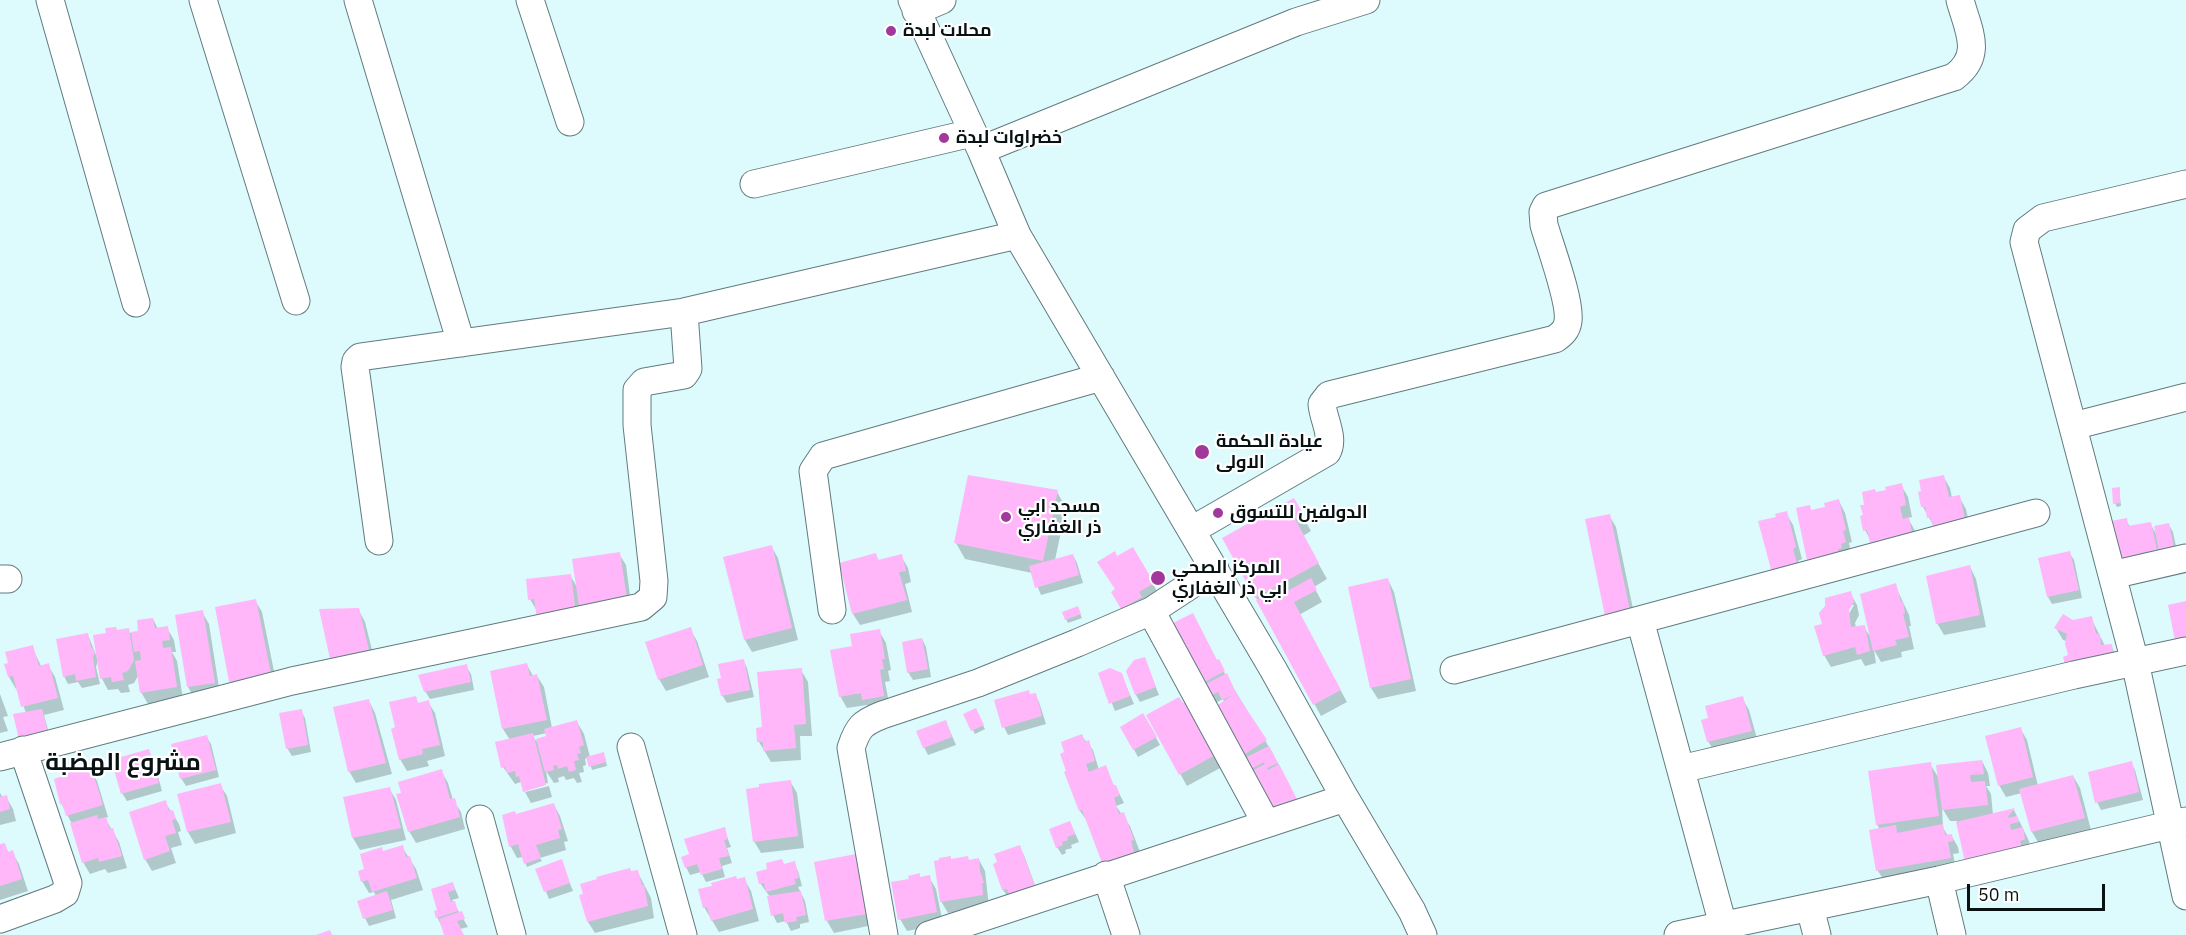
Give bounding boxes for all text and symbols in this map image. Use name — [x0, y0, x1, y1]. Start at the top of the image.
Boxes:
place label: محلات لبدة — [903, 20, 992, 42]
marker: محلات لبدة — [884, 24, 898, 38]
place label: خضراوات لبدة — [956, 127, 1062, 149]
marker: خضراوات لبدة — [937, 131, 951, 145]
place label: عيادة الحكمة الاولى — [1216, 431, 1323, 474]
marker: عيادة الحكمة الاولى — [1193, 443, 1211, 461]
place label: مسجد ابي ذر الغفاري — [1018, 496, 1101, 538]
place label: الدولفين للتسوق — [1230, 502, 1368, 524]
marker: الدولفين للتسوق — [1211, 506, 1225, 520]
marker: مسجد ابي ذر الغفاري — [999, 510, 1013, 524]
place label: المركز الصحي ابي ذر الغفاري — [1172, 557, 1288, 600]
marker: المركز الصحي ابي ذر الغفاري — [1149, 569, 1167, 587]
district label: مشروع الهضبة — [45, 749, 201, 777]
scale bar — [1970, 872, 2108, 910]
text: 50 m — [1978, 883, 2020, 906]

